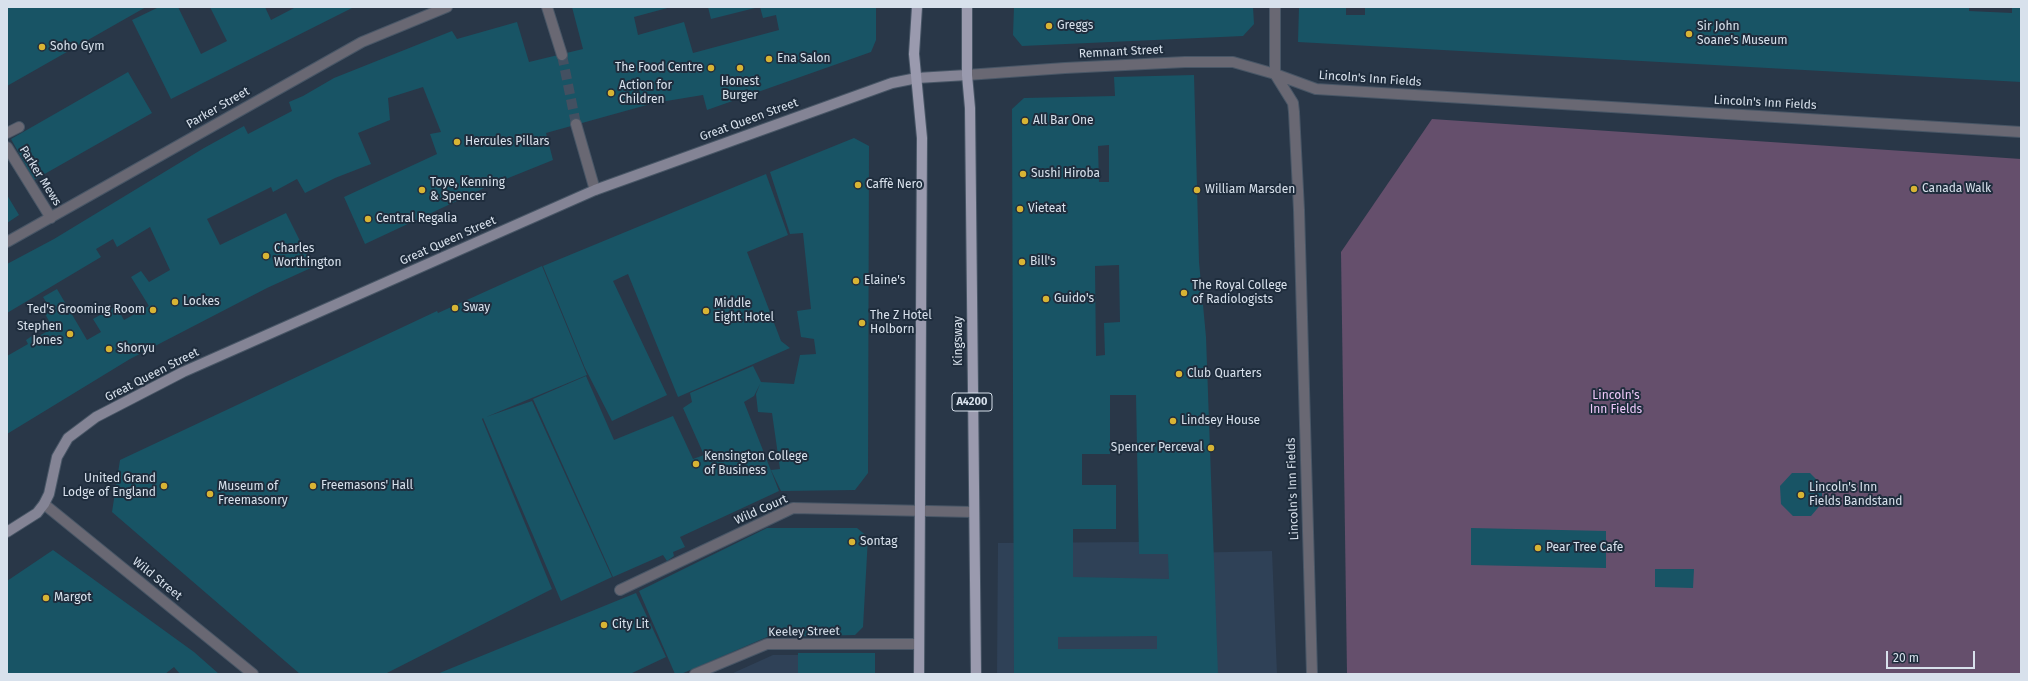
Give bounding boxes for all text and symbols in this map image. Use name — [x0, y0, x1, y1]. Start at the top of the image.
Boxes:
place label: Greggs — [1057, 19, 1093, 33]
place label: Sir John Soane's Museum — [1697, 20, 1787, 48]
marker: Greggs — [1044, 21, 1054, 31]
marker: Sir John Soane's Museum — [1684, 29, 1694, 39]
place label: Soho Gym — [50, 40, 105, 54]
marker: Soho Gym — [37, 42, 47, 52]
street label: Remnant Street — [1078, 43, 1164, 61]
place label: Ena Salon — [777, 52, 830, 66]
marker: Ena Salon — [764, 54, 774, 64]
place label: The Food Centre — [615, 61, 703, 75]
marker: The Food Centre — [706, 63, 716, 73]
marker: Honest Burger — [735, 63, 745, 73]
street label: Lincoln's Inn Fields — [1318, 68, 1422, 90]
place label: Honest Burger — [721, 75, 759, 103]
place label: Action for Children — [619, 79, 672, 107]
street label: Parker Street — [184, 84, 252, 132]
marker: Action for Children — [606, 88, 616, 98]
street label: Lincoln's Inn Fields — [1713, 93, 1817, 113]
street label: Great Queen Street — [698, 96, 800, 144]
place label: All Bar One — [1033, 114, 1094, 128]
marker: All Bar One — [1020, 116, 1030, 126]
place label: Hercules Pillars — [465, 135, 549, 149]
marker: Hercules Pillars — [452, 137, 462, 147]
street label: Parker Mews — [16, 143, 64, 209]
place label: Sushi Hiroba — [1031, 167, 1100, 181]
marker: Sushi Hiroba — [1018, 169, 1028, 179]
place label: Toye, Kenning & Spencer — [430, 176, 505, 204]
place label: Caffè Nero — [866, 178, 923, 192]
marker: Caffè Nero — [853, 180, 863, 190]
place label: Canada Walk — [1922, 182, 1991, 196]
place label: William Marsden — [1205, 183, 1295, 197]
marker: Canada Walk — [1909, 184, 1919, 194]
marker: Toye, Kenning & Spencer — [417, 185, 427, 195]
marker: William Marsden — [1192, 185, 1202, 195]
place label: Vieteat — [1028, 202, 1066, 216]
marker: Vieteat — [1015, 204, 1025, 214]
place label: Central Regalia — [376, 212, 457, 226]
street label: Great Queen Street — [398, 213, 498, 269]
marker: Central Regalia — [363, 214, 373, 224]
place label: Charles Worthington — [274, 242, 342, 270]
marker: Charles Worthington — [261, 251, 271, 261]
place label: Bill's — [1030, 255, 1056, 269]
marker: Bill's — [1017, 257, 1027, 267]
place label: Elaine's — [864, 274, 905, 288]
marker: Elaine's — [851, 276, 861, 286]
place label: The Royal College of Radiologists — [1192, 279, 1287, 307]
marker: The Royal College of Radiologists — [1179, 288, 1189, 298]
place label: Guido's — [1054, 292, 1094, 306]
marker: Guido's — [1041, 294, 1051, 304]
place label: Lockes — [183, 295, 220, 309]
marker: Lockes — [170, 297, 180, 307]
place label: Middle Eight Hotel — [714, 297, 774, 325]
place label: Sway — [463, 301, 490, 315]
place label: Ted's Grooming Room — [27, 303, 145, 317]
marker: Sway — [450, 303, 460, 313]
marker: Ted's Grooming Room — [148, 305, 158, 315]
marker: Middle Eight Hotel — [701, 306, 711, 316]
place label: The Z Hotel Holborn — [870, 309, 932, 337]
street label: Kingsway — [952, 316, 966, 366]
marker: The Z Hotel Holborn — [857, 318, 867, 328]
place label: Stephen Jones — [17, 320, 62, 348]
marker: Stephen Jones — [65, 329, 75, 339]
place label: Shoryu — [117, 342, 155, 356]
marker: Shoryu — [104, 344, 114, 354]
street label: Great Queen Street — [103, 345, 201, 405]
place label: Club Quarters — [1187, 367, 1262, 381]
marker: Club Quarters — [1174, 369, 1184, 379]
park label: Lincoln's Inn Fields — [1590, 389, 1642, 417]
road number: A4200 — [952, 393, 992, 411]
place label: Lindsey House — [1181, 414, 1260, 428]
marker: Lindsey House — [1168, 416, 1178, 426]
street label: Lincoln's Inn Fields — [1284, 437, 1302, 541]
place label: Spencer Perceval — [1111, 441, 1203, 455]
marker: Spencer Perceval — [1206, 443, 1216, 453]
place label: Kensington College of Business — [704, 450, 808, 478]
marker: Kensington College of Business — [691, 459, 701, 469]
place label: United Grand Lodge of England — [62, 472, 156, 500]
place label: Freemasons' Hall — [321, 479, 413, 493]
place label: Museum of Freemasonry — [218, 480, 288, 508]
marker: United Grand Lodge of England — [159, 481, 169, 491]
marker: Freemasons' Hall — [308, 481, 318, 491]
place label: Lincoln's Inn Fields Bandstand — [1809, 481, 1902, 509]
marker: Museum of Freemasonry — [205, 489, 215, 499]
marker: Lincoln's Inn Fields Bandstand — [1796, 490, 1806, 500]
street label: Wild Court — [732, 492, 790, 528]
place label: Sontag — [860, 535, 897, 549]
marker: Sontag — [847, 537, 857, 547]
place label: Pear Tree Cafe — [1546, 541, 1623, 555]
marker: Pear Tree Cafe — [1533, 543, 1543, 553]
street label: Wild Street — [129, 555, 185, 603]
place label: Margot — [54, 591, 92, 605]
marker: Margot — [41, 593, 51, 603]
place label: City Lit — [612, 618, 649, 632]
marker: City Lit — [599, 620, 609, 630]
street label: Keeley Street — [768, 624, 840, 640]
scale bar — [1888, 643, 1977, 669]
text: 20 m — [1893, 651, 1919, 665]

